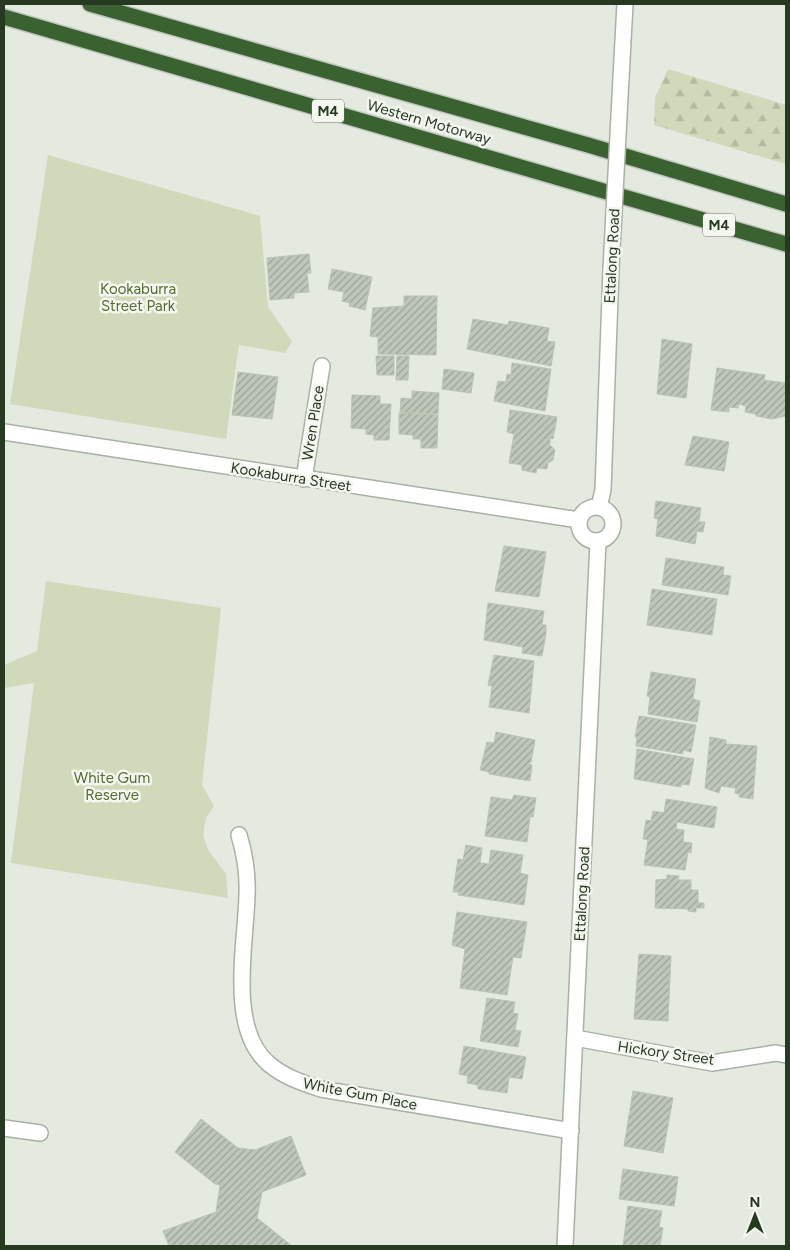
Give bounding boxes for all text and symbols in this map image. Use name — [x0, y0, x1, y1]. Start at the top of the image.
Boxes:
street label: Western Motorway — [365, 96, 493, 148]
road number: M4 — [312, 100, 344, 122]
street label: Ettalong Road — [601, 208, 623, 304]
road number: M4 — [703, 214, 735, 236]
park label: Kookaburra Street Park — [100, 280, 176, 315]
street label: Wren Place — [298, 384, 328, 462]
street label: Kookaburra Street — [229, 459, 353, 495]
park label: White Gum Reserve — [74, 769, 150, 804]
street label: Ettalong Road — [571, 846, 593, 942]
street label: Hickory Street — [617, 1037, 716, 1069]
street label: White Gum Place — [301, 1074, 419, 1114]
north arrow — [730, 1190, 780, 1240]
text: N — [750, 1194, 760, 1211]

